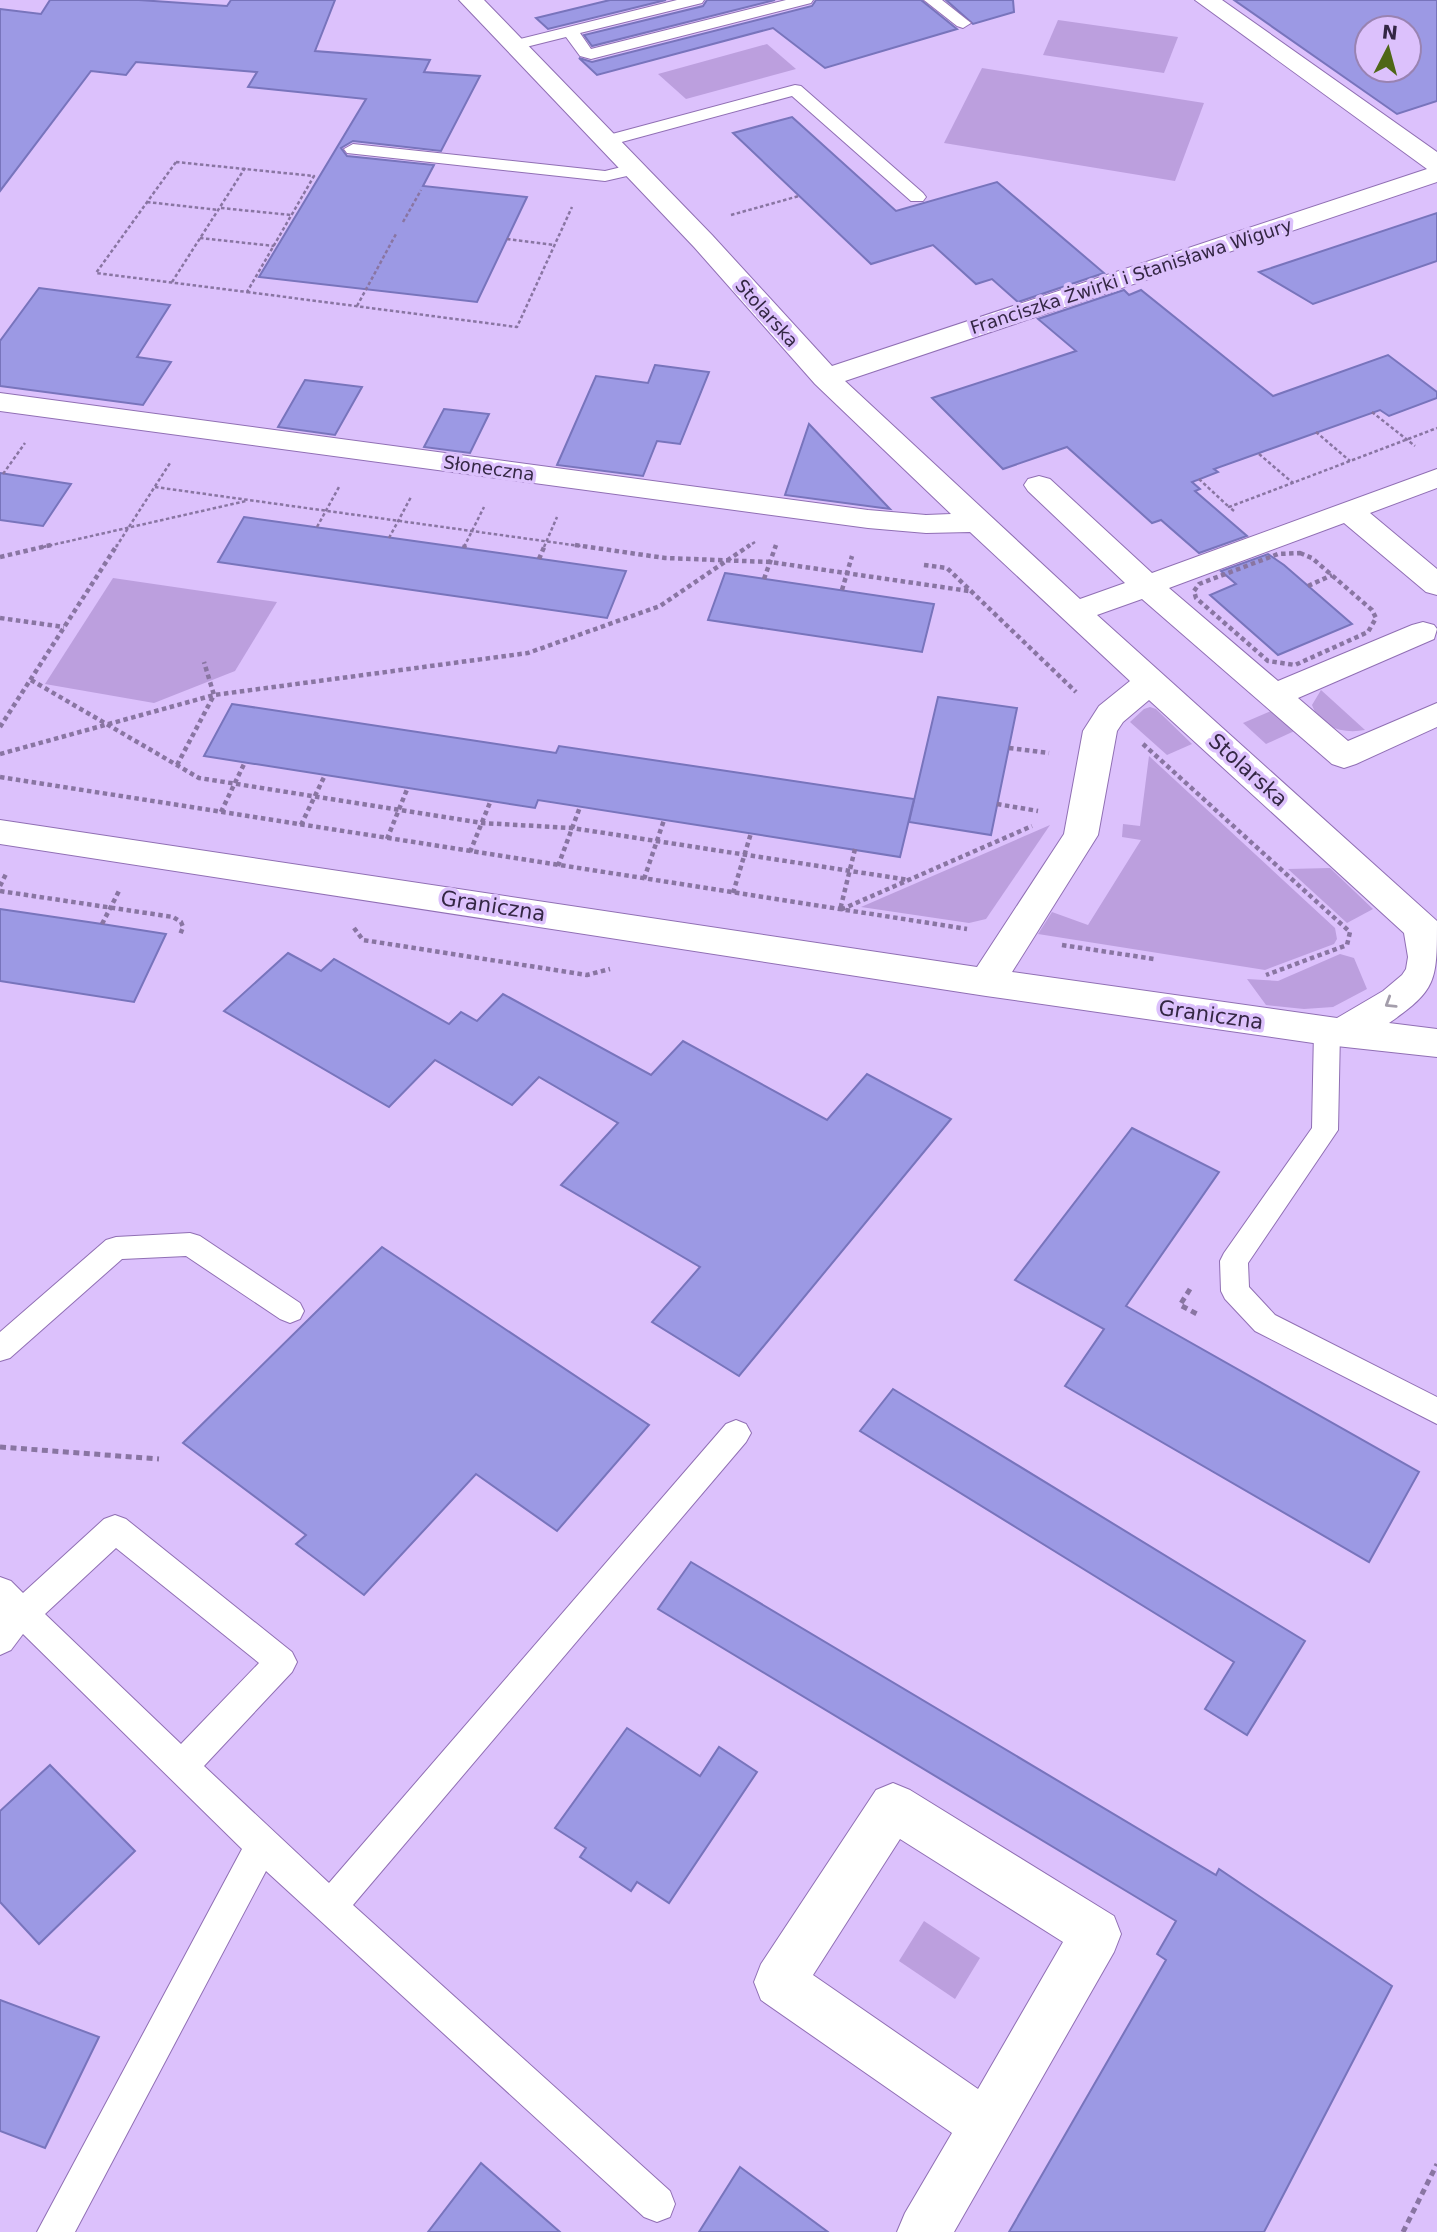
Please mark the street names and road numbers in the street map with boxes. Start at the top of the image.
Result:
street label: Franciszka Żwirki i Stanisława Wigury [968,214,1295,338]
street label: Stolarska [731,275,803,351]
street label: Słoneczna [442,451,536,485]
street label: Stolarska [1204,729,1292,811]
street label: Graniczna [439,886,547,926]
street label: Graniczna [1157,996,1265,1034]

